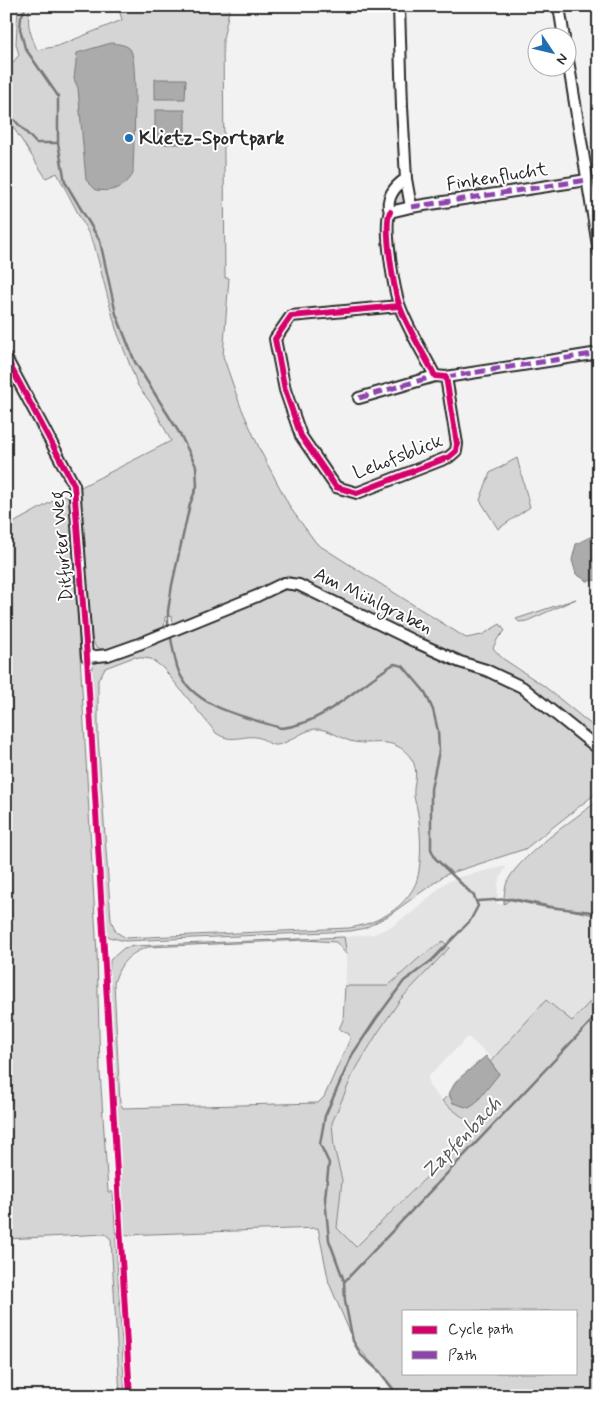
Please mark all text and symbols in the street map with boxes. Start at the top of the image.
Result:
north arrow [528,28,578,78]
text: N [552,50,572,68]
place label: Klietz-Sportpark [139,126,285,151]
marker: Klietz-Sportpark [123,132,135,144]
street label: Finkenflucht [445,157,549,197]
street label: Lehofsblick [350,428,447,486]
street label: Ditfurter Weg [45,489,82,603]
street label: Am Mühlgraben [309,562,436,642]
water label: Zapfenbach [416,1091,508,1185]
legend [402,1310,578,1374]
text: Cycle path [448,1320,513,1340]
text: Path [448,1346,477,1366]

